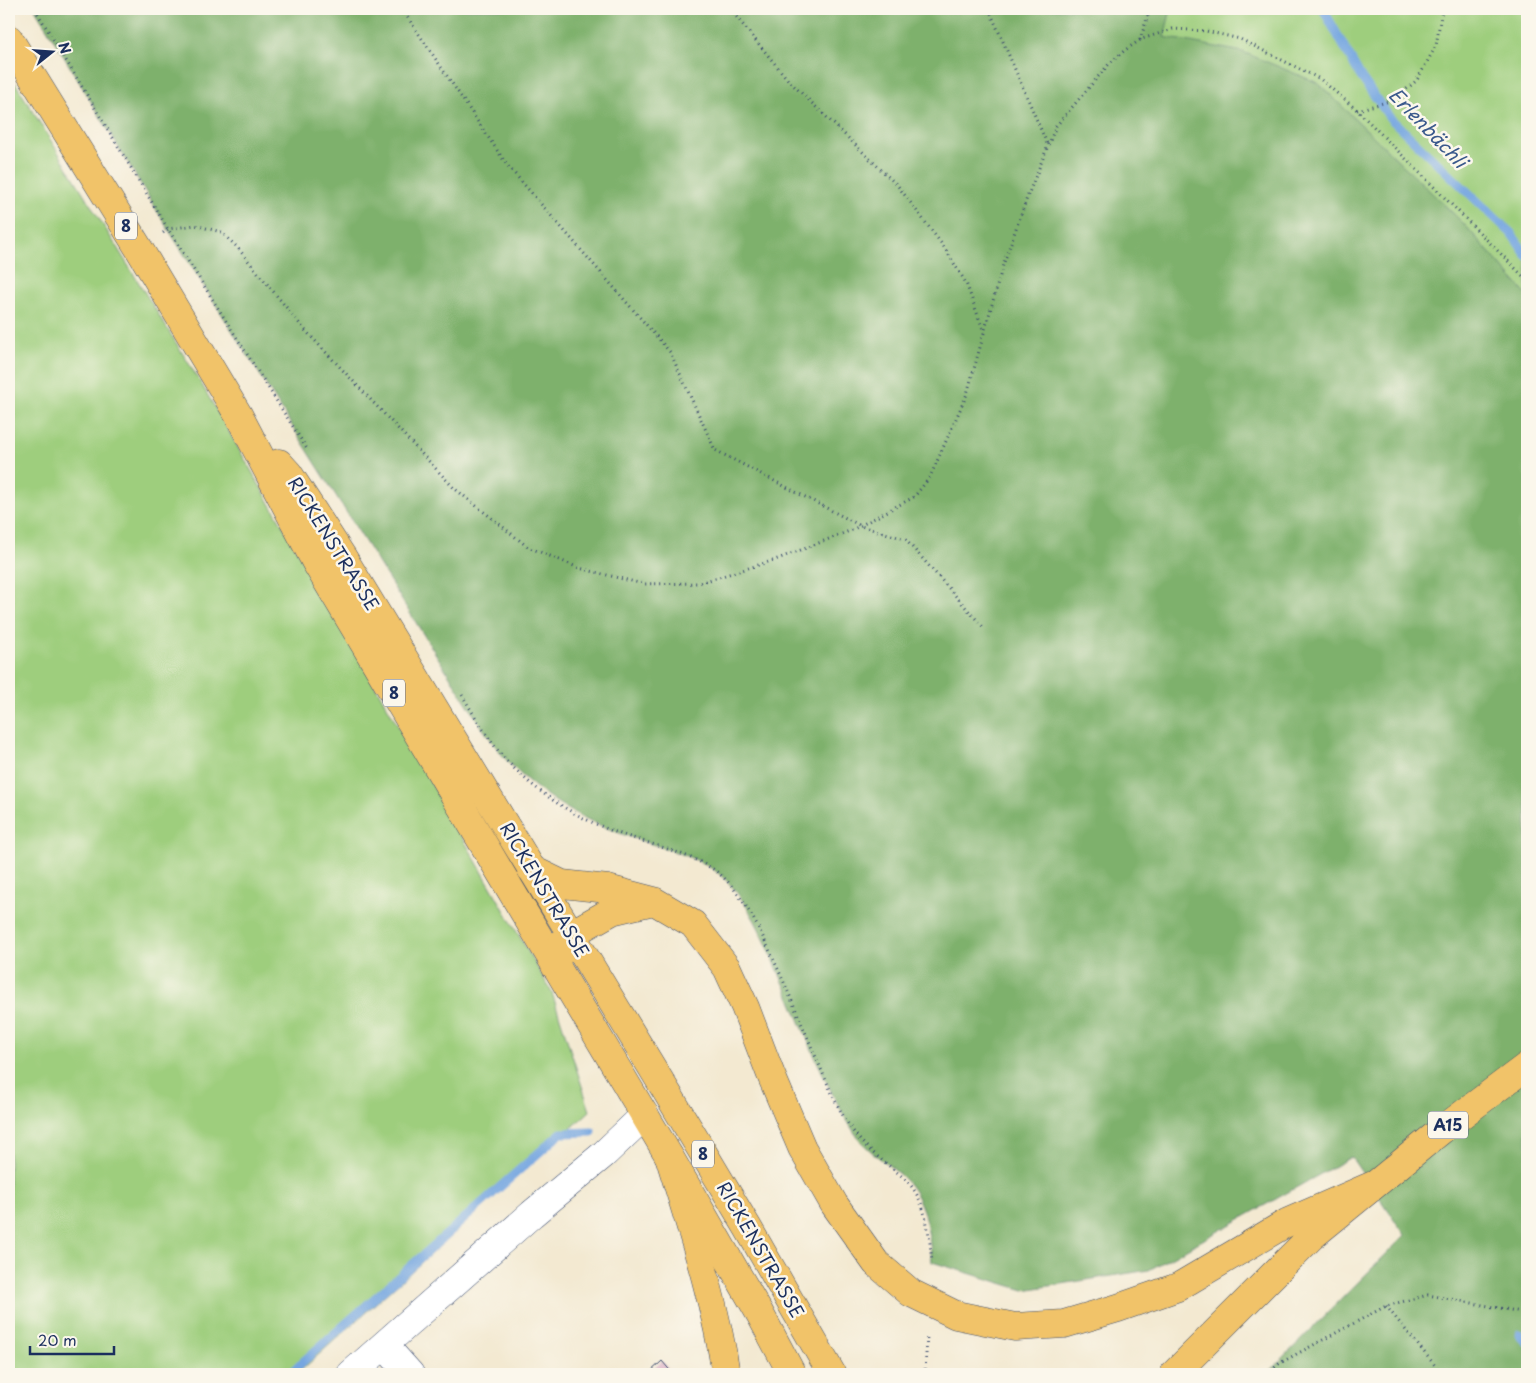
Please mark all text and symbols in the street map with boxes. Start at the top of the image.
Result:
north arrow [28,28,78,78]
text: N [53,40,77,56]
water label: Erlenbächli [1383,81,1476,176]
road number: 8 [115,212,137,240]
street label: RICKENSTRASSE [282,471,386,616]
road number: 8 [383,680,405,706]
street label: RICKENSTRASSE [494,816,596,962]
road number: A15 [1428,1112,1468,1138]
road number: 8 [692,1140,714,1168]
street label: RICKENSTRASSE [711,1176,811,1323]
scale bar [30,1323,114,1355]
text: 20 m [38,1328,77,1351]

